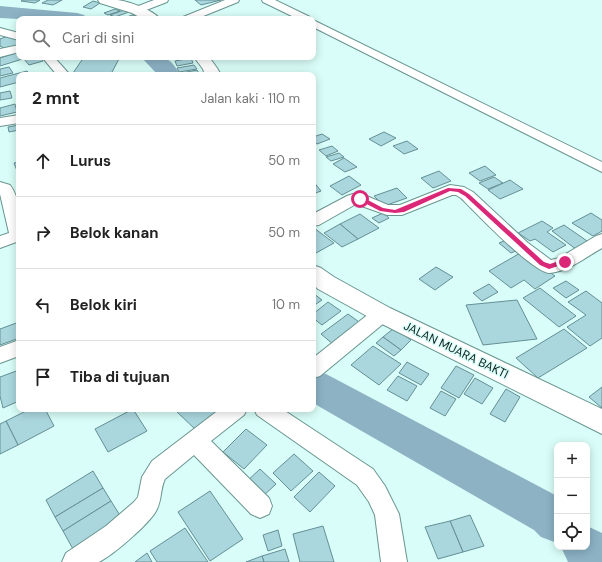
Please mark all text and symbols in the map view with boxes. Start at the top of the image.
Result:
search box [16,16,316,60]
icon: search [30,27,52,49]
text: Cari di sini [62,28,134,48]
text: 2 mnt [32,87,80,109]
text: Jalan kaki · 110 m [201,90,300,107]
icon: ahead [32,150,54,172]
text: Lurus [70,151,111,171]
text: 50 m [268,152,300,169]
route start [351,190,369,208]
icon: right [32,222,54,244]
text: Belok kanan [70,223,158,243]
text: 50 m [268,224,300,241]
route end [556,253,574,271]
icon: left [32,294,54,316]
text: Belok kiri [70,295,137,315]
text: 10 m [272,296,300,313]
street label: JALAN MUARA BAKTI [401,318,511,382]
icon: arrive [32,366,54,388]
text: Tiba di tujuan [70,367,170,387]
map controls [554,442,590,550]
button: + [554,442,590,478]
button: − [554,478,590,514]
button: locate [554,514,590,550]

